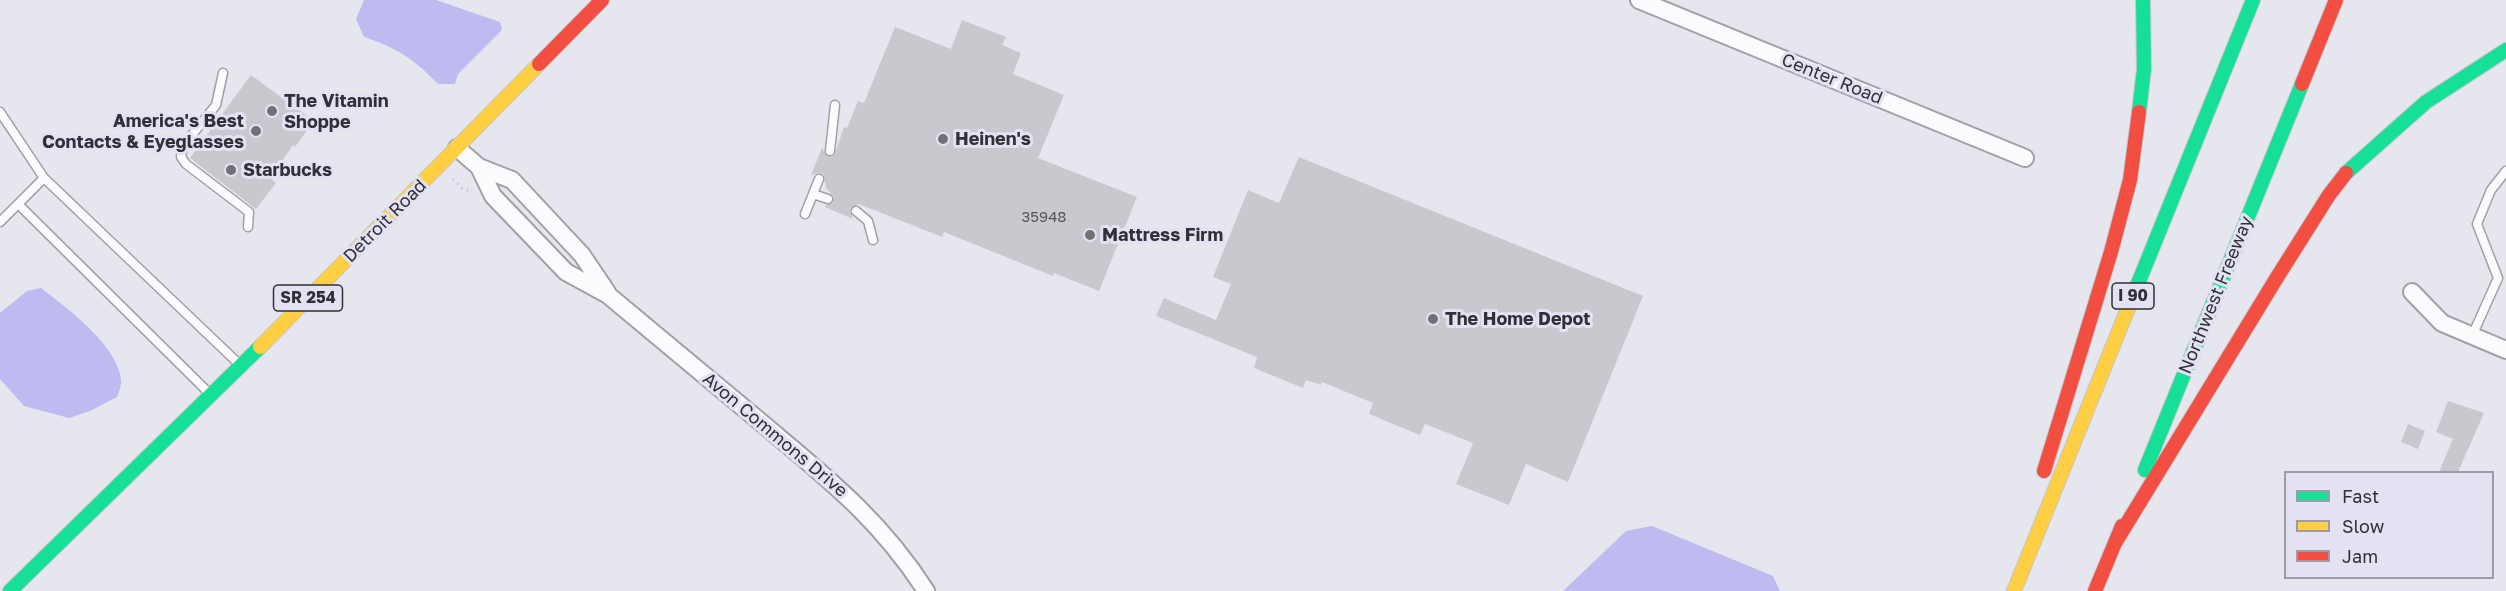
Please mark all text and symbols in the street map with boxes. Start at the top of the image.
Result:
street label: Center Road [1778,49,1886,109]
place label: The Vitamin Shoppe [284,90,389,132]
marker: The Vitamin Shoppe [265,104,279,118]
place label: America's Best Contacts & Eyeglasses [42,110,244,152]
marker: America's Best Contacts & Eyeglasses [249,124,263,138]
place label: Heinen's [955,128,1031,150]
marker: Heinen's [936,132,950,146]
place label: Starbucks [243,159,332,181]
marker: Starbucks [224,163,238,177]
street label: Detroit Road [339,175,431,267]
house number: 35948 [1022,208,1066,226]
street label: Northwest Freeway [2174,213,2258,377]
place label: Mattress Firm [1102,224,1223,246]
marker: Mattress Firm [1083,228,1097,242]
road number: I 90 [2112,283,2154,309]
road number: SR 254 [274,285,342,311]
place label: The Home Depot [1445,308,1591,330]
marker: The Home Depot [1426,312,1440,326]
street label: Avon Commons Drive [698,368,852,502]
legend [2284,471,2494,579]
text: Fast [2342,485,2379,507]
text: Slow [2342,515,2384,537]
text: Jam [2342,545,2378,567]

